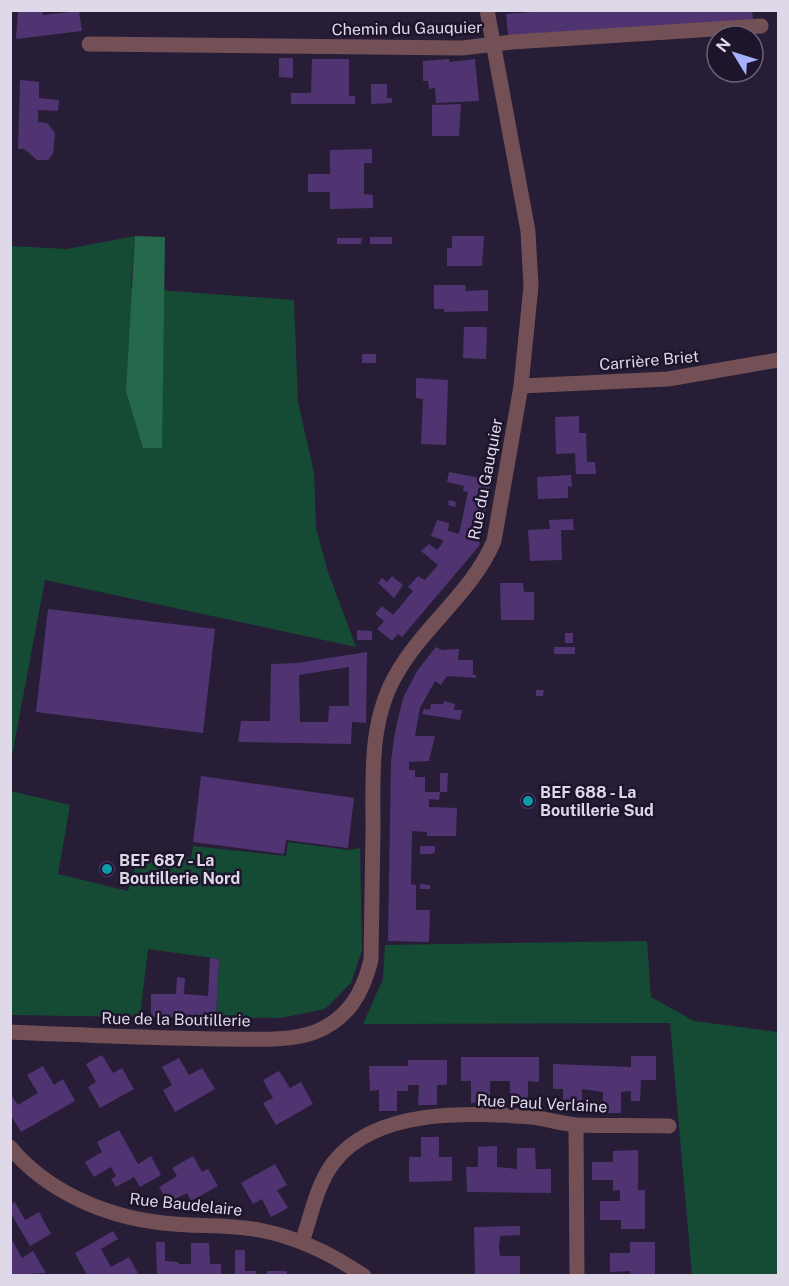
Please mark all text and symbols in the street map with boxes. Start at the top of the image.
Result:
street label: Chemin du Gauquier [331,18,483,39]
north arrow [705,24,765,84]
text: N [712,34,735,56]
street label: Carrière Briet [598,347,700,374]
street label: Rue du Gauquier [464,417,507,541]
place label: BEF 688 - La Boutillerie Sud [540,783,654,820]
marker: BEF 688 - La Boutillerie Sud [521,794,535,808]
place label: BEF 687 - La Boutillerie Nord [119,851,240,888]
marker: BEF 687 - La Boutillerie Nord [100,862,114,876]
street label: Rue de la Boutillerie [101,1009,251,1030]
street label: Rue Paul Verlaine [476,1091,608,1116]
street label: Rue Baudelaire [129,1189,243,1220]

